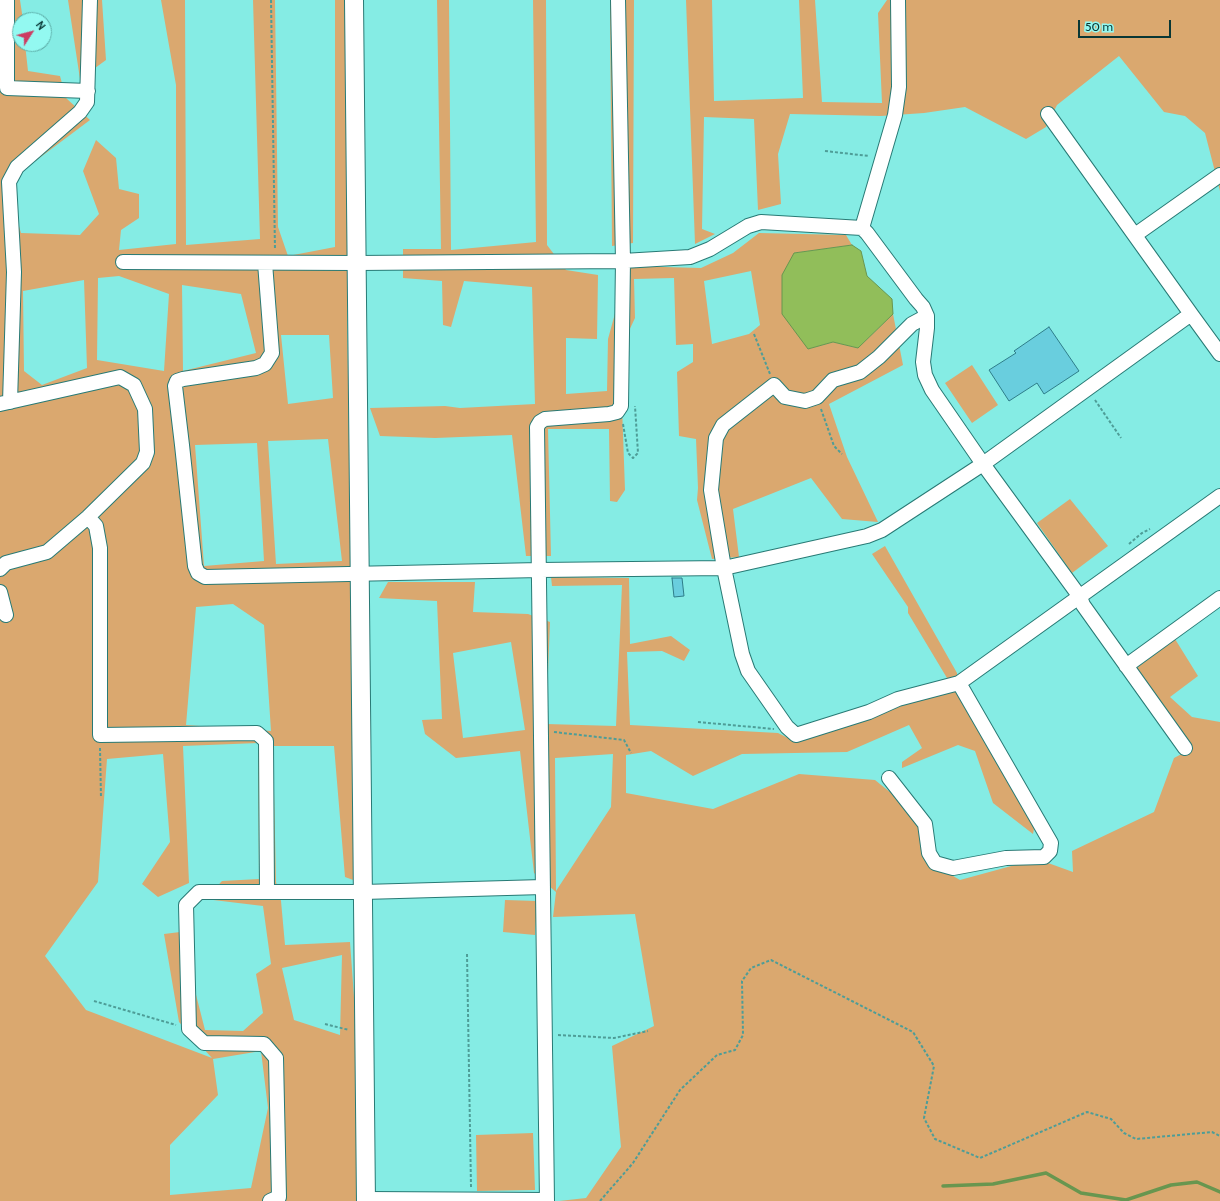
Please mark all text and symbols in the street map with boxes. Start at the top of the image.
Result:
north arrow [12,12,52,52]
scale bar [1080,12,1173,38]
text: N [33,18,49,33]
text: 50 m [1085,19,1113,34]

